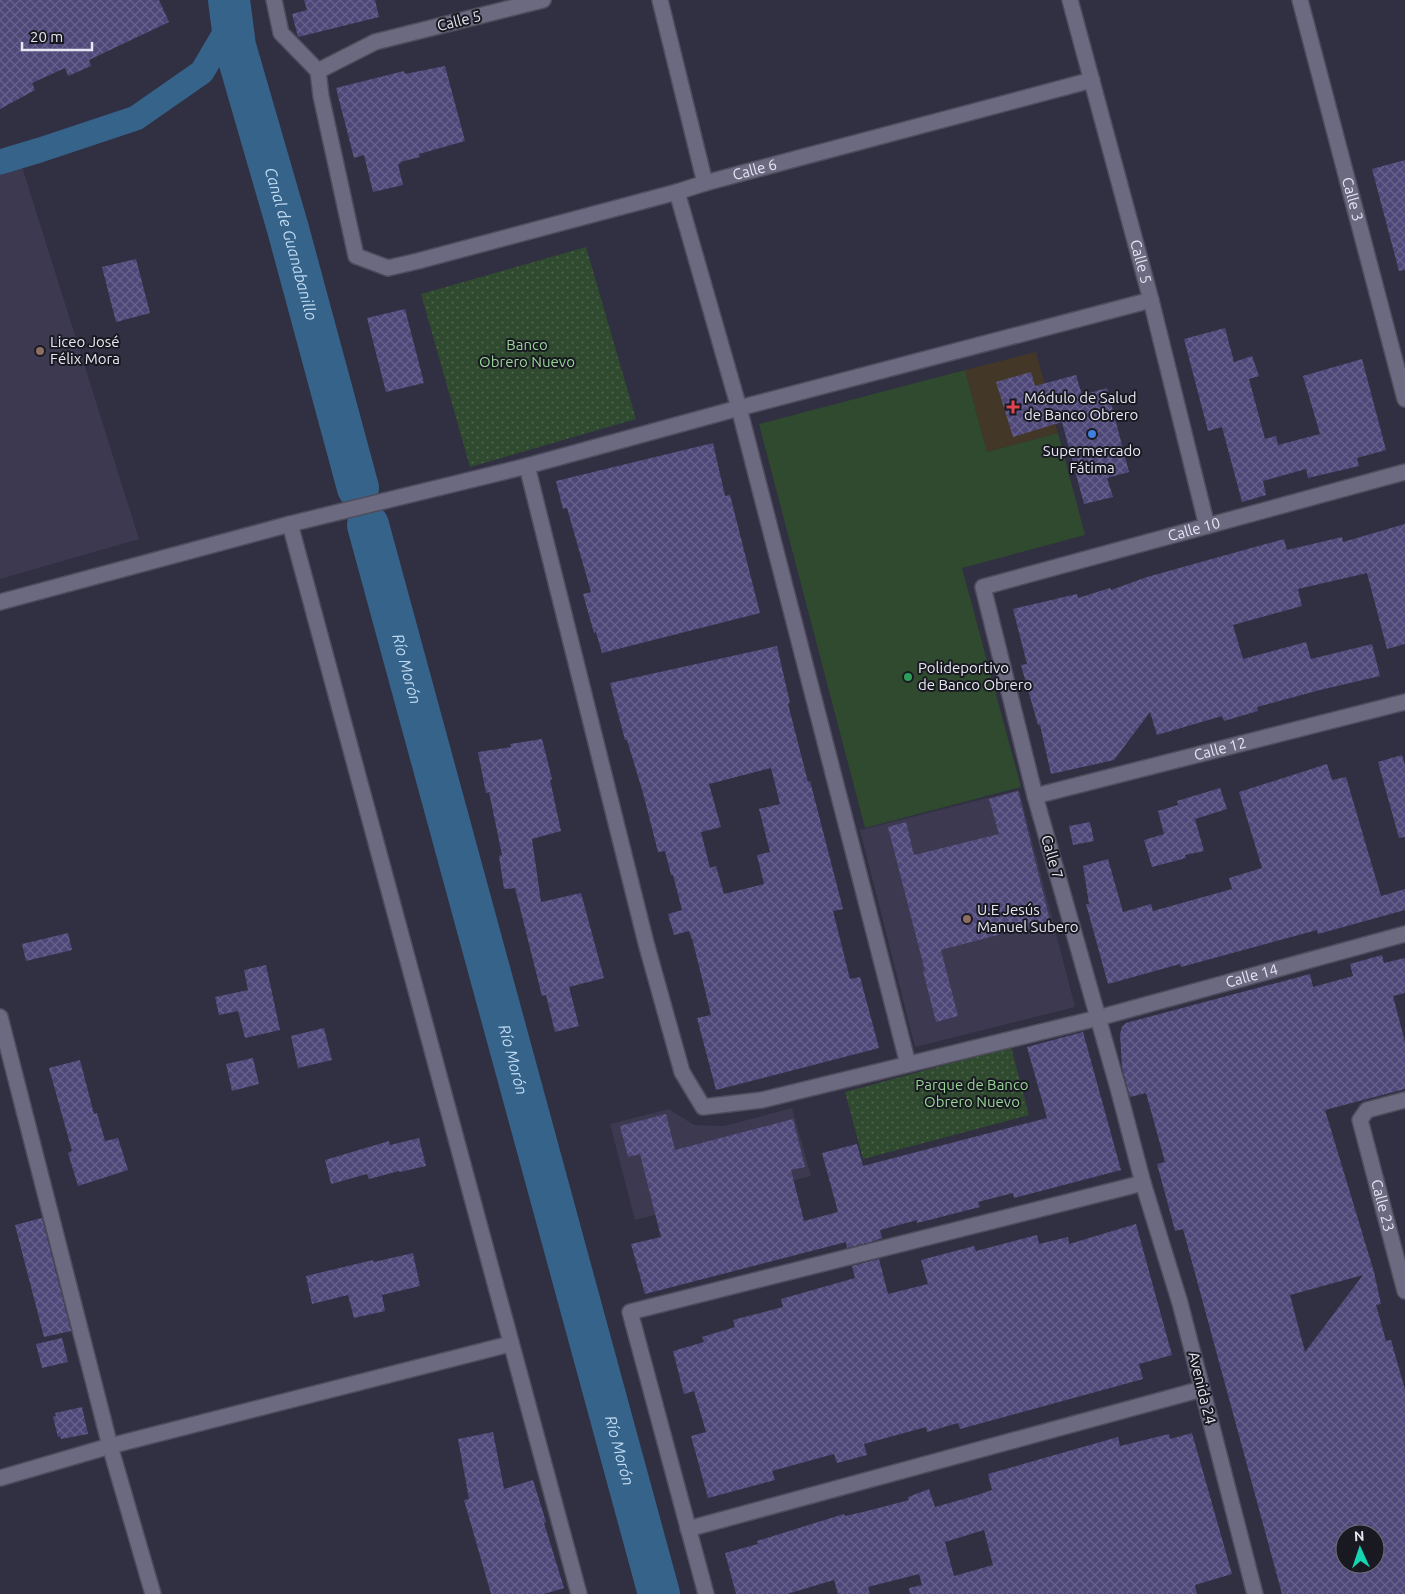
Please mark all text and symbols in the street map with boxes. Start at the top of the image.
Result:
street label: Calle 5 [435,7,483,34]
scale bar [22,20,92,52]
text: 20 m [30,28,63,45]
street label: Calle 6 [731,155,779,183]
water label: Canal de Guanabanillo [262,165,321,322]
street label: Calle 3 [1339,175,1367,223]
street label: Calle 5 [1127,238,1155,285]
place label: Liceo José Félix Mora [50,333,120,367]
park label: Banco Obrero Nuevo [479,336,575,370]
marker: Liceo José Félix Mora [34,345,46,357]
place label: Módulo de Salud de Banco Obrero [1024,389,1138,423]
marker: Módulo de Salud de Banco Obrero [1006,400,1020,414]
marker: Supermercado Fátima [1086,428,1098,440]
place label: Supermercado Fátima [1043,442,1141,476]
street label: Calle 10 [1166,514,1222,544]
water label: Río Morón [389,632,425,706]
place label: Polideportivo de Banco Obrero [918,659,1032,693]
marker: Polideportivo de Banco Obrero [902,671,914,683]
street label: Calle 12 [1192,734,1248,763]
street label: Calle 7 [1038,833,1067,881]
place label: U.E Jesús Manuel Subero [977,901,1078,935]
marker: U.E Jesús Manuel Subero [961,913,973,925]
street label: Calle 14 [1224,960,1280,991]
water label: Río Morón [495,1022,532,1097]
park label: Parque de Banco Obrero Nuevo [915,1076,1029,1110]
street label: Calle 23 [1368,1177,1398,1233]
street label: Avenida 24 [1185,1350,1220,1426]
water label: Río Morón [602,1413,638,1487]
north arrow [1335,1524,1385,1574]
text: N [1354,1528,1365,1544]

